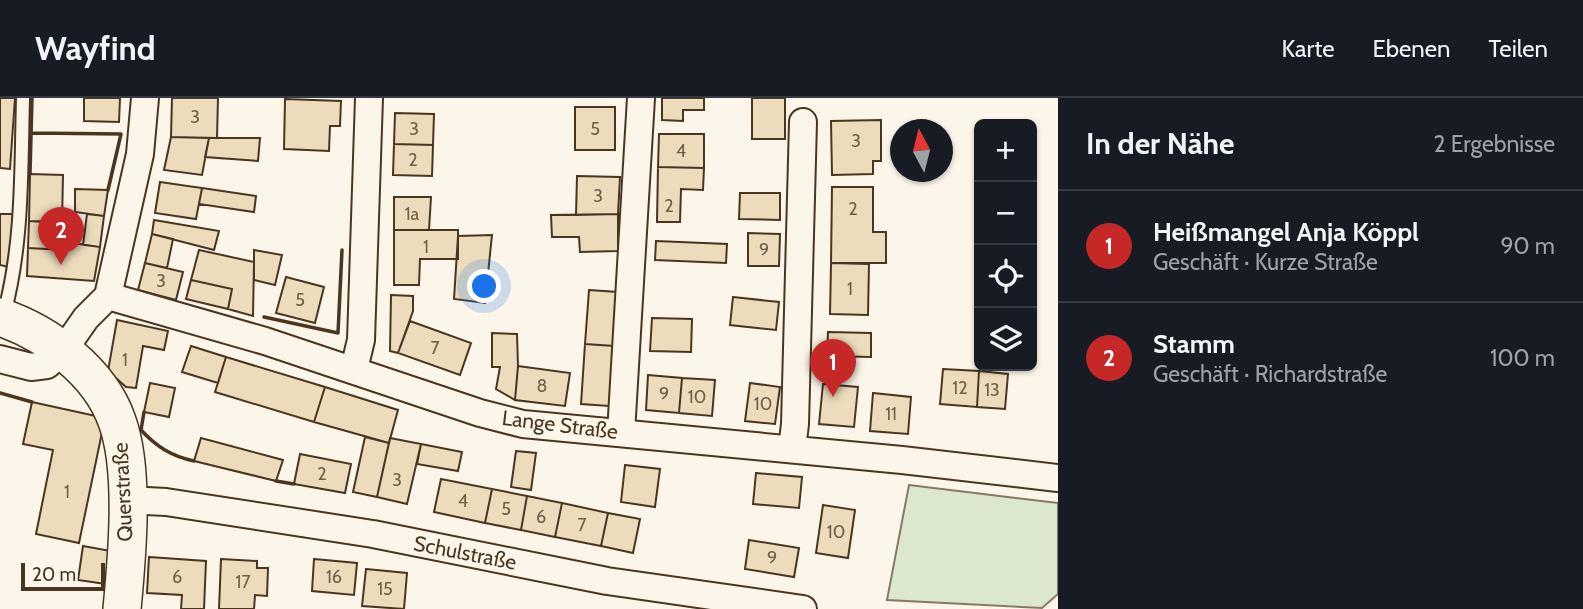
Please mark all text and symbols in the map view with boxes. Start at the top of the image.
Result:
text: Wayfind [35,28,156,68]
text: Karte [1281,34,1334,63]
text: Ebenen [1372,34,1450,63]
text: Teilen [1488,34,1548,63]
house number: 3 [190,106,200,128]
house number: 3 [409,118,419,140]
house number: 5 [590,118,600,140]
north arrow [890,119,953,182]
map controls [974,119,1037,371]
button: + [974,119,1037,182]
text: In der Nähe [1086,125,1235,162]
house number: 3 [851,130,861,152]
text: 2 Ergebnisse [1434,130,1555,158]
house number: 4 [676,140,686,162]
house number: 2 [408,149,418,171]
button: − [974,182,1037,245]
house number: 3 [593,185,603,207]
house number: 2 [664,195,674,217]
house number: 2 [848,198,858,220]
house number: 1a [405,203,420,225]
pin: 2 [38,207,84,265]
text: Heißmangel Anja Köppl [1153,216,1419,248]
text: 1 [1105,232,1113,260]
text: 90 m [1501,232,1555,260]
house number: 1 [423,236,429,258]
house number: 9 [759,239,769,261]
button: locate [974,245,1037,308]
text: Geschäft · Kurze Straße [1153,248,1378,276]
your location [467,269,501,303]
house number: 3 [156,270,166,292]
house number: 1 [847,278,853,300]
house number: 5 [295,289,305,311]
button: layers [974,308,1037,371]
text: Stamm [1153,328,1235,360]
house number: 7 [430,337,440,359]
pin: 1 [810,339,856,397]
text: 2 [1103,344,1115,372]
text: 100 m [1490,344,1555,372]
house number: 1 [122,349,128,371]
text: Geschäft · Richardstraße [1153,360,1387,388]
house number: 8 [537,375,547,397]
house number: 12 [952,377,968,399]
house number: 13 [984,379,1000,401]
house number: 9 [659,383,669,405]
house number: 10 [688,386,706,408]
house number: 10 [754,393,772,415]
house number: 11 [885,403,897,425]
street label: Lange Straße [501,405,620,444]
street label: Querstraße [107,441,138,542]
house number: 2 [317,463,327,485]
house number: 3 [392,469,402,491]
house number: 1 [64,481,70,503]
house number: 4 [458,490,468,512]
house number: 5 [501,498,511,520]
house number: 6 [536,506,546,528]
house number: 7 [577,514,587,536]
house number: 10 [827,521,845,543]
street label: Schulstraße [412,530,519,575]
house number: 9 [767,547,777,569]
scale bar [21,560,105,592]
text: 20 m [32,563,76,586]
house number: 6 [172,566,182,588]
house number: 16 [326,566,342,588]
house number: 17 [236,571,250,593]
house number: 15 [377,578,393,600]

